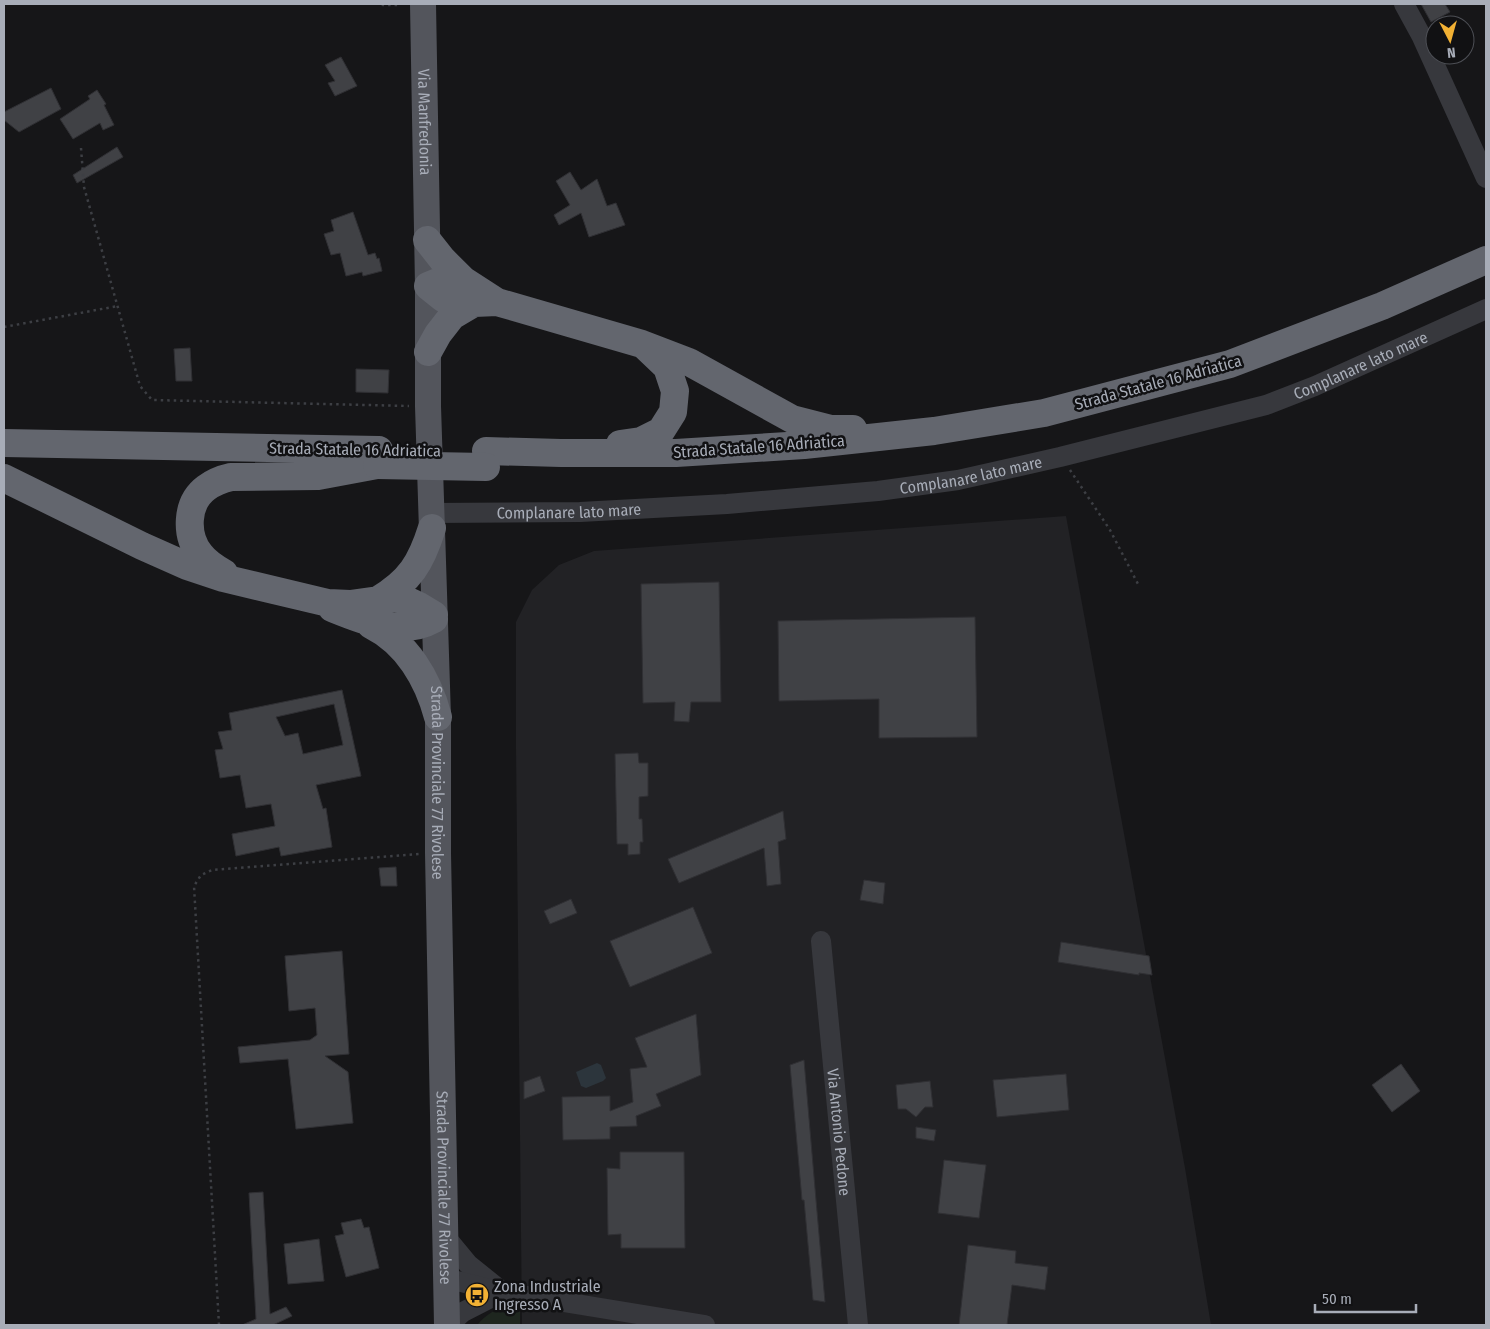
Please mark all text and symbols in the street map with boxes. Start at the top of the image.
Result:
north arrow [1425,15,1475,65]
text: N [1446,44,1456,61]
street label: Via Manfredonia [414,68,435,176]
street label: Complanare lato mare [1291,328,1431,403]
street label: Strada Statale 16 Adriatica [1073,351,1244,414]
street label: Strada Statale 16 Adriatica [673,431,846,462]
street label: Strada Statale 16 Adriatica [269,439,441,461]
street label: Complanare lato mare [899,452,1044,498]
street label: Complanare lato mare [497,500,642,523]
street label: Strada Provinciale 77 Rivolese [427,686,448,880]
street label: Via Antonio Pedone [823,1068,855,1197]
street label: Strada Provinciale 77 Rivolese [433,1091,455,1285]
place label: Zona Industriale Ingresso A [494,1277,601,1314]
bus stop icon: Zona Industriale Ingresso A [464,1282,490,1308]
scale bar [1315,1282,1416,1314]
text: 50 m [1322,1290,1352,1308]

